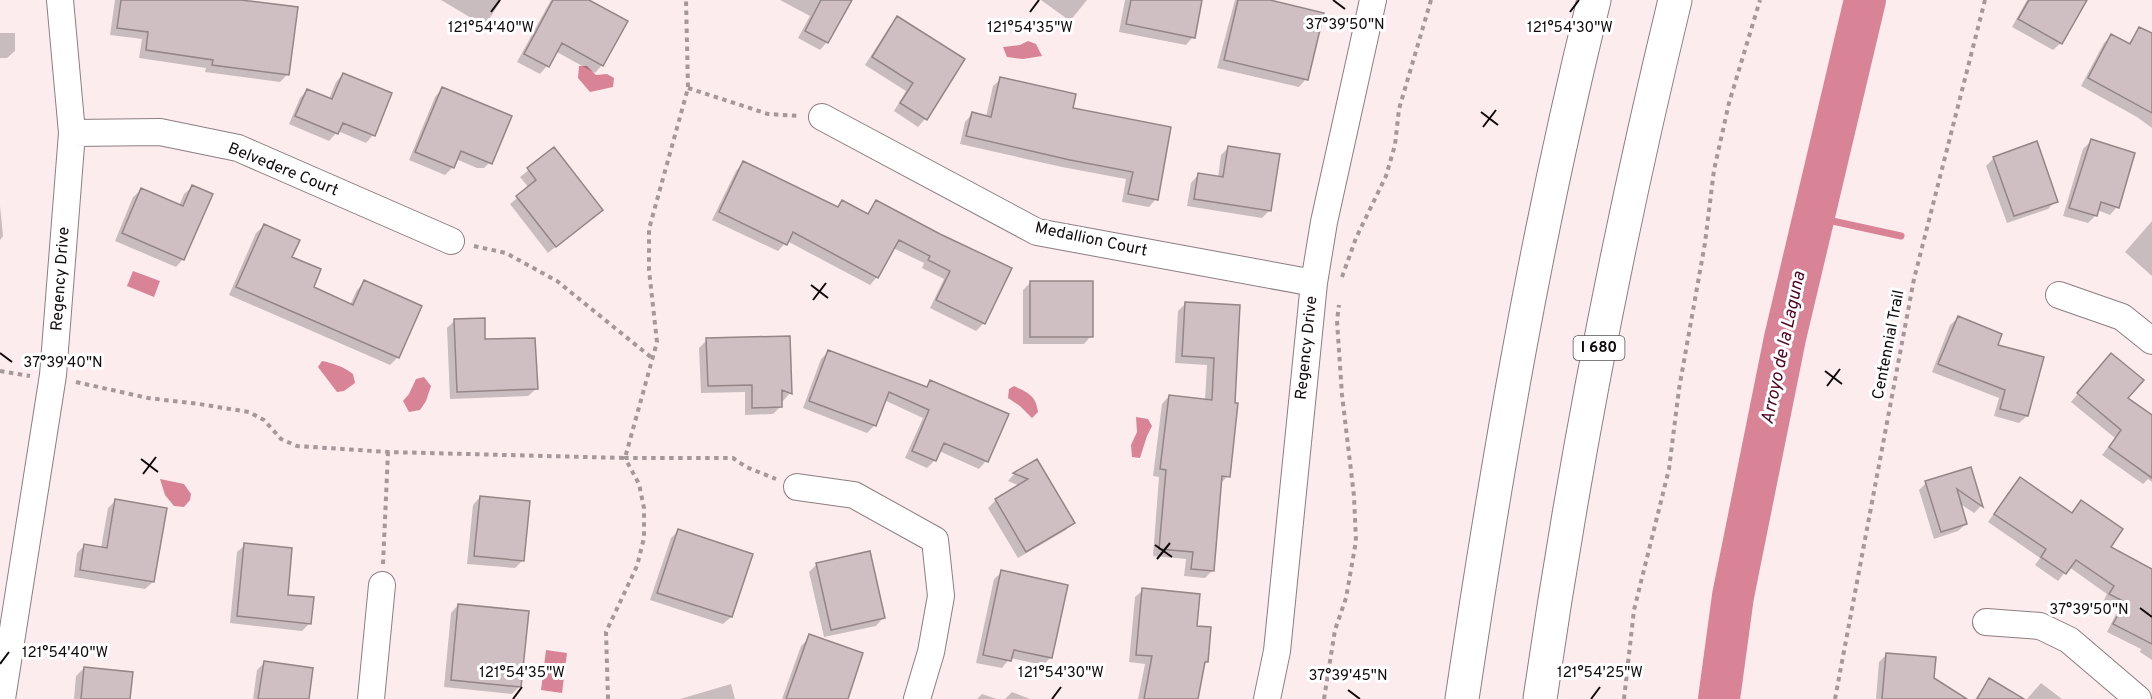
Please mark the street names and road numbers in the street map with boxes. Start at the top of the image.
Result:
street label: Belvedere Court [225,139,341,201]
street label: Medallion Court [1033,218,1149,262]
street label: Regency Drive [47,226,75,332]
street label: Centennial Trail [1869,289,1909,401]
street label: Regency Drive [1292,295,1322,401]
road number: I 680 [1574,336,1624,360]

